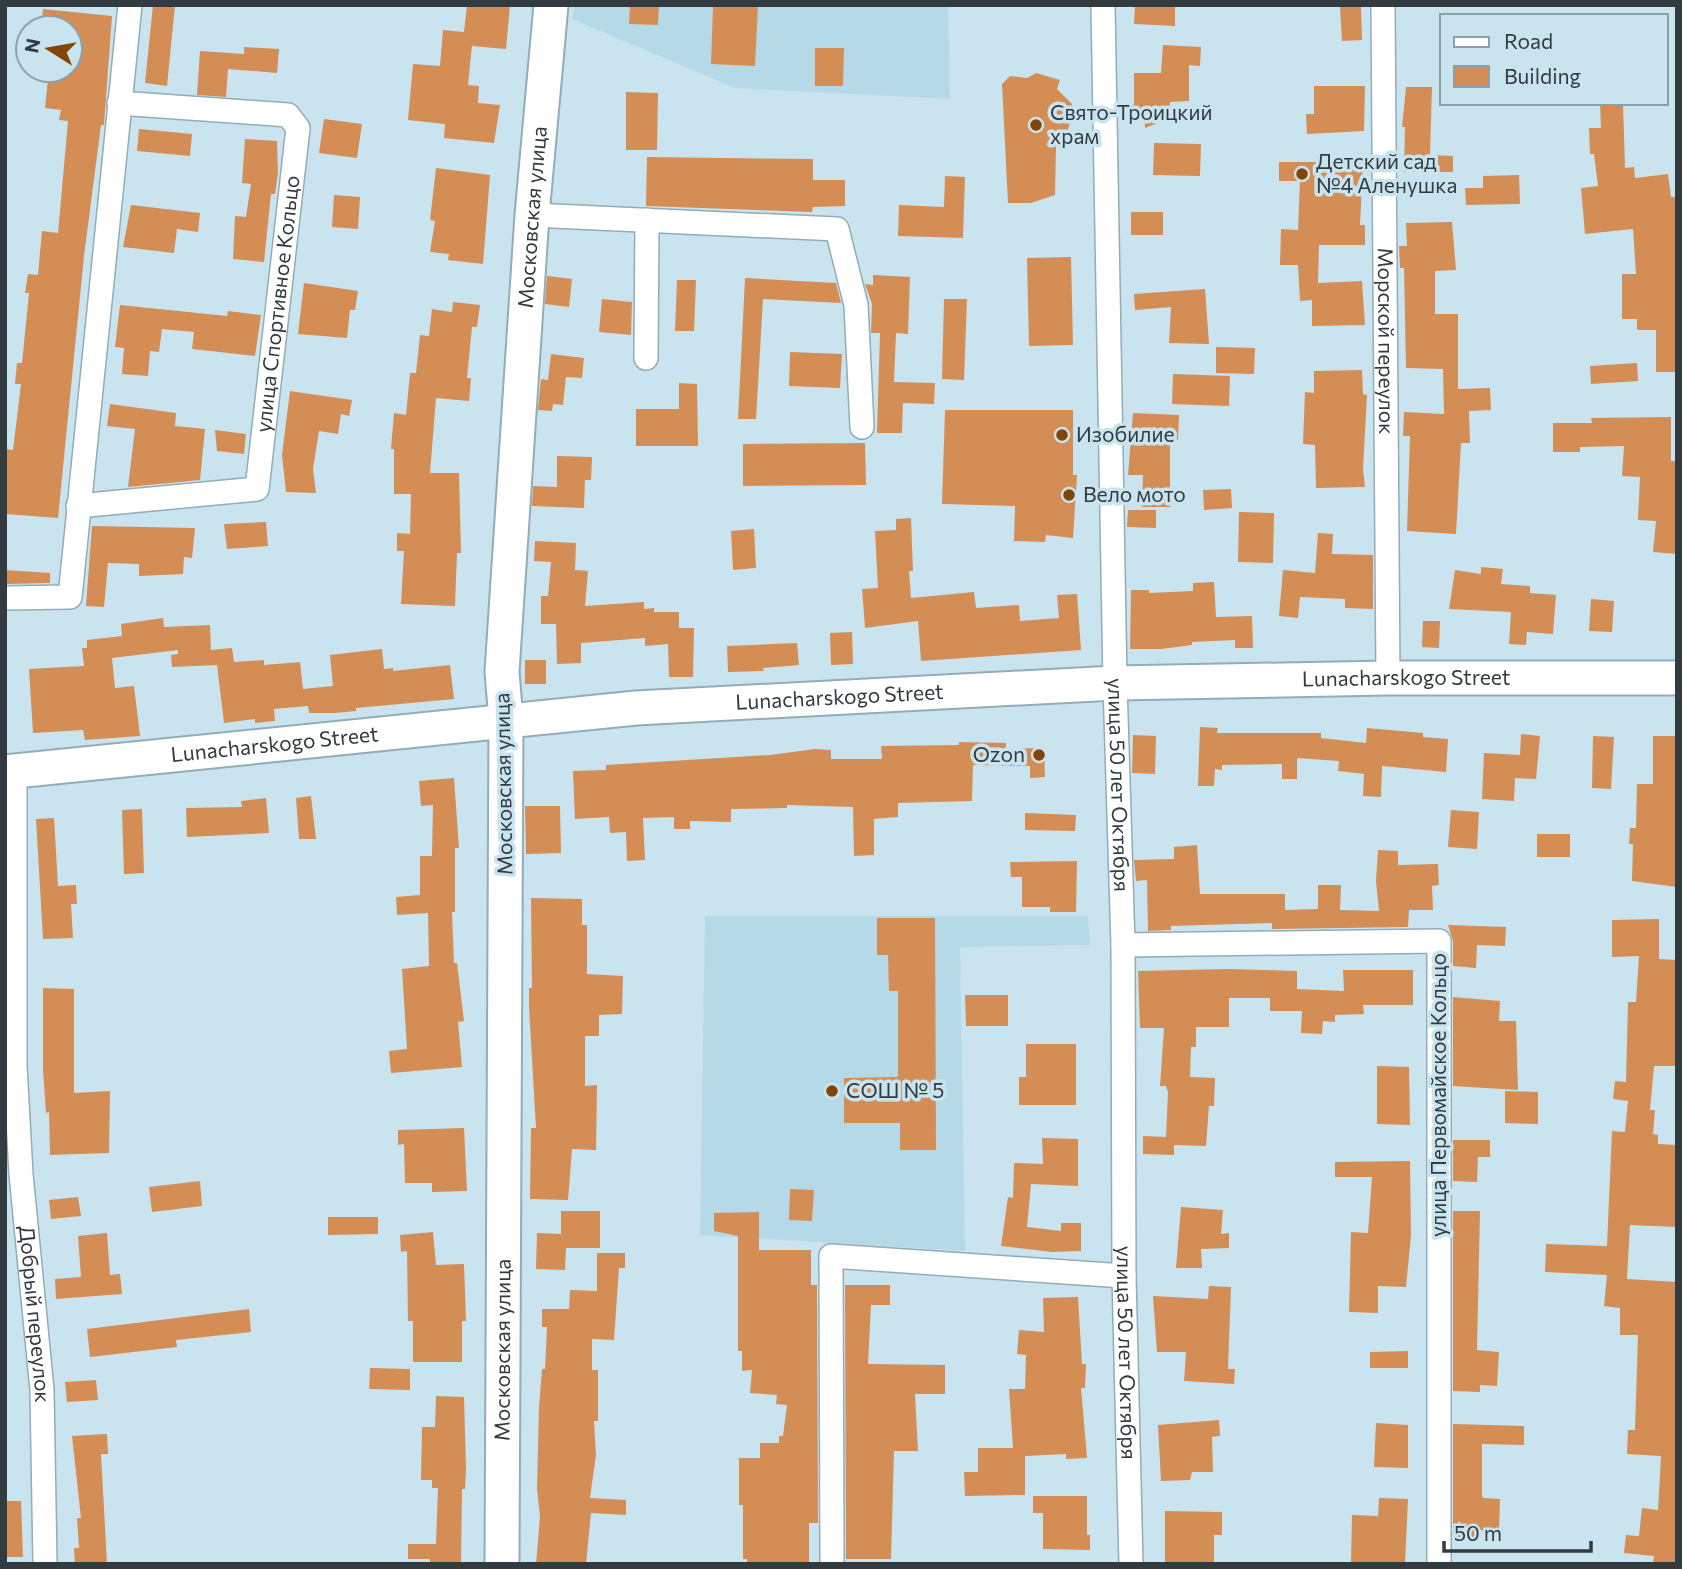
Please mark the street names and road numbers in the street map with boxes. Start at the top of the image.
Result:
street label: Московская улица [512,125,551,309]
street label: улица Спортивное Кольцо [250,174,304,434]
street label: Морской переулок [1374,247,1400,435]
street label: Lunacharskogo Street [1302,664,1510,691]
street label: Lunacharskogo Street [735,678,944,714]
street label: улица 50 лет Октября [1104,678,1135,892]
street label: Московская улица [488,693,517,875]
street label: Lunacharskogo Street [170,720,379,766]
street label: улица Первомайское Кольцо [1425,953,1450,1237]
street label: Добрый переулок [15,1224,56,1403]
street label: улица 50 лет Октября [1113,1246,1142,1460]
street label: Московская улица [489,1259,514,1441]

